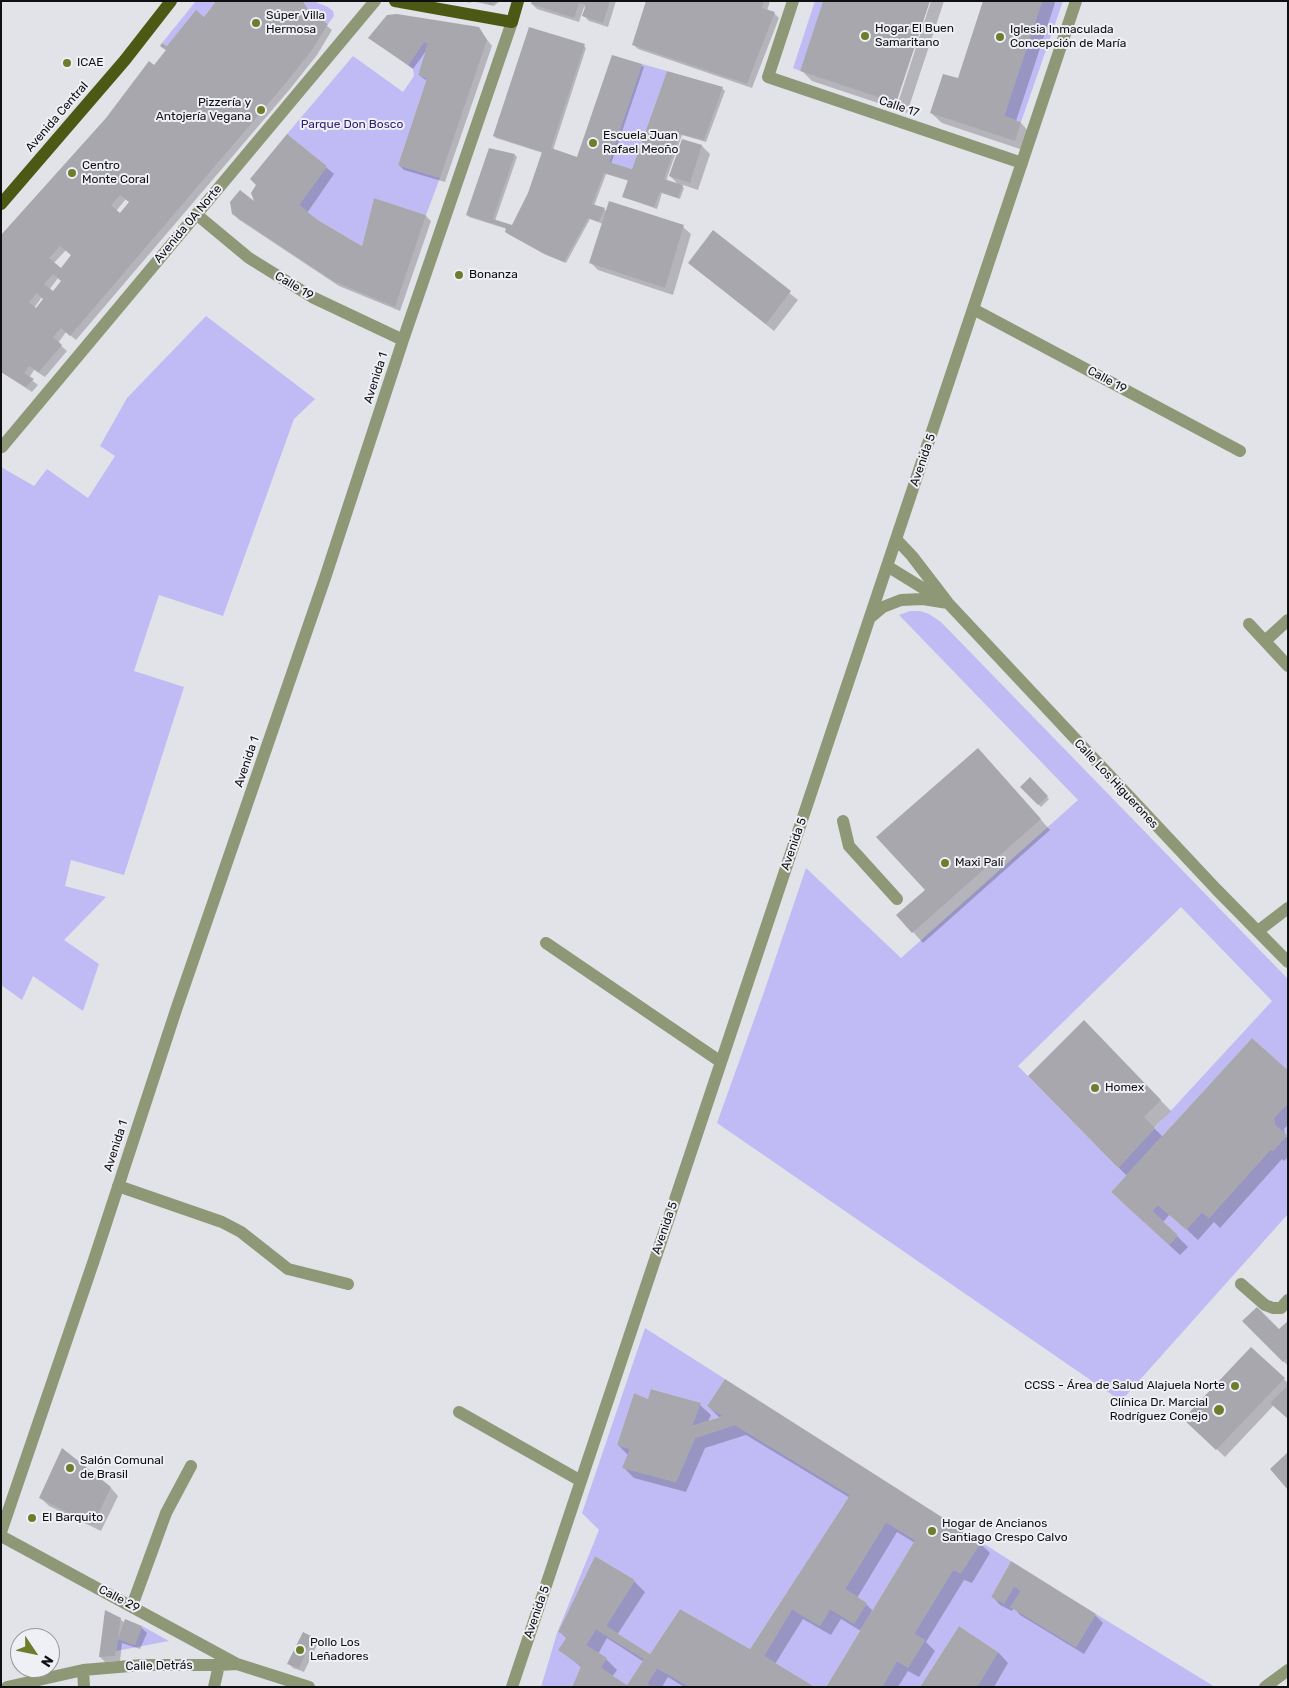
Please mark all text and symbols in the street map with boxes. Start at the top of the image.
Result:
place label: Súper Villa Hermosa [266,9,325,37]
marker: Súper Villa Hermosa [250,17,262,29]
place label: Hogar El Buen Samaritano [875,22,954,50]
place label: Iglesia Inmaculada Concepción de María [1010,23,1126,51]
marker: Hogar El Buen Samaritano [859,30,871,42]
marker: Iglesia Inmaculada Concepción de María [994,31,1006,43]
place label: ICAE [77,56,103,70]
marker: ICAE [61,57,73,69]
street label: Avenida Central [23,79,91,155]
street label: Calle 17 [877,93,921,121]
place label: Pizzería y Antojería Vegana [156,96,251,124]
marker: Pizzería y Antojería Vegana [255,104,267,116]
park label: Parque Don Bosco [301,118,403,132]
place label: Escuela Juan Rafael Meoño [603,129,678,157]
marker: Escuela Juan Rafael Meoño [587,137,599,149]
place label: Centro Monte Coral [82,159,149,187]
marker: Centro Monte Coral [66,167,78,179]
street label: Avenida 0A Norte [151,182,225,266]
place label: Bonanza [469,268,518,282]
street label: Calle 19 [272,269,316,303]
marker: Bonanza [453,269,465,281]
street label: Avenida 1 [361,351,391,405]
street label: Calle 19 [1085,364,1129,396]
street label: Avenida 5 [907,432,939,488]
street label: Avenida 1 [232,735,262,789]
street label: Calle Los Higuerones [1071,736,1161,832]
street label: Avenida 5 [778,816,810,872]
place label: Maxi Palí [955,856,1003,870]
marker: Maxi Palí [939,857,951,869]
place label: Homex [1105,1081,1144,1095]
marker: Homex [1089,1082,1101,1094]
street label: Avenida 1 [101,1119,131,1173]
street label: Avenida 5 [649,1200,681,1256]
place label: CCSS - Área de Salud Alajuela Norte [1024,1379,1225,1393]
marker: CCSS - Área de Salud Alajuela Norte [1229,1380,1241,1392]
place label: Clínica Dr. Marcial Rodríguez Conejo [1110,1396,1208,1424]
marker: Clínica Dr. Marcial Rodríguez Conejo [1212,1403,1226,1417]
place label: Salón Comunal de Brasil [80,1454,164,1482]
marker: Salón Comunal de Brasil [64,1462,76,1474]
place label: El Barquito [42,1511,103,1525]
marker: El Barquito [26,1512,38,1524]
place label: Hogar de Ancianos Santiago Crespo Calvo [942,1517,1068,1545]
marker: Hogar de Ancianos Santiago Crespo Calvo [926,1525,938,1537]
street label: Calle 29 [96,1582,142,1616]
street label: Avenida 5 [521,1584,553,1640]
north arrow [10,1628,60,1678]
place label: Pollo Los Leñadores [310,1636,369,1664]
marker: Pollo Los Leñadores [294,1644,306,1656]
text: N [37,1652,57,1670]
street label: Calle Detrás [125,1658,193,1674]

